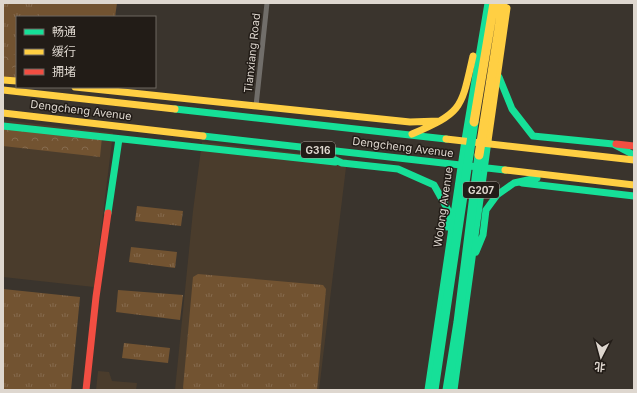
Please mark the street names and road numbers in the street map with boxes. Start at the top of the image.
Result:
street label: Tianxiang Road [241,12,263,94]
street label: Dengcheng Avenue [30,97,132,123]
street label: Dengcheng Avenue [352,134,454,160]
road number: G316 [301,142,335,158]
street label: Wolong Avenue [430,166,456,248]
road number: G207 [463,182,499,198]

